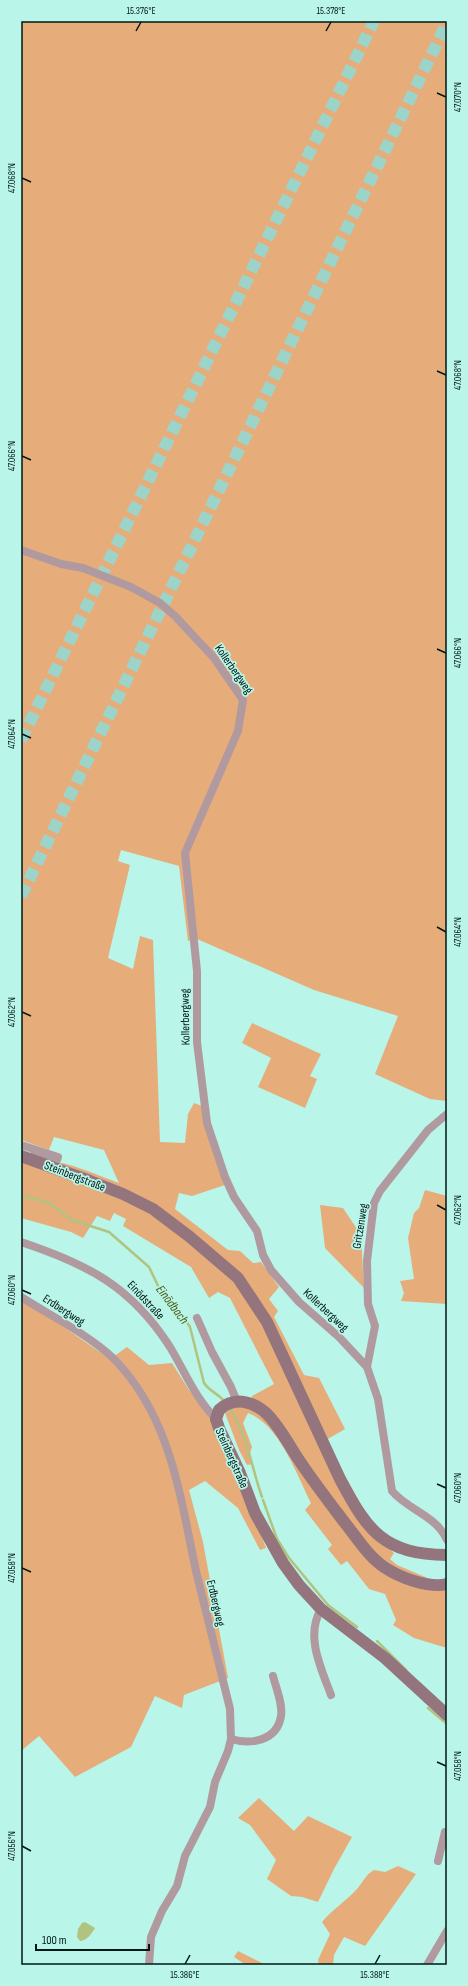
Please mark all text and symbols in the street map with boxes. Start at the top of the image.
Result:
text: 15.376°E [126,5,156,17]
text: 15.378°E [317,5,345,17]
text: 47.070°N [452,82,464,112]
text: 47.068°N [6,163,18,193]
text: 47.068°N [452,360,464,390]
text: 47.066°N [6,441,18,471]
text: 47.066°N [452,638,464,668]
street label: Kollerbergweg [211,642,256,697]
text: 47.064°N [6,719,18,749]
text: 47.064°N [452,917,464,947]
street label: Kollerbergweg [178,988,193,1046]
text: 47.062°N [6,997,18,1027]
street label: Steinbergstraße [42,1158,108,1195]
text: 47.062°N [452,1195,464,1225]
street label: Gritzenweg [350,1202,372,1250]
text: 47.060°N [6,1275,18,1305]
street label: Einödstraße [124,1278,168,1323]
water label: Einödbach [152,1282,192,1328]
street label: Kollerbergweg [300,1285,352,1335]
street label: Erdbergweg [40,1291,88,1330]
street label: Steinbergstraße [212,1426,252,1491]
text: 47.060°N [452,1473,464,1503]
text: 47.058°N [6,1553,18,1583]
street label: Erdbergweg [203,1578,228,1628]
text: 47.058°N [452,1751,464,1781]
text: 47.056°N [6,1831,18,1861]
scale bar [36,1926,149,1952]
text: 100 m [42,1933,67,1948]
text: 15.386°E [170,1969,200,1981]
text: 15.388°E [360,1969,390,1981]

